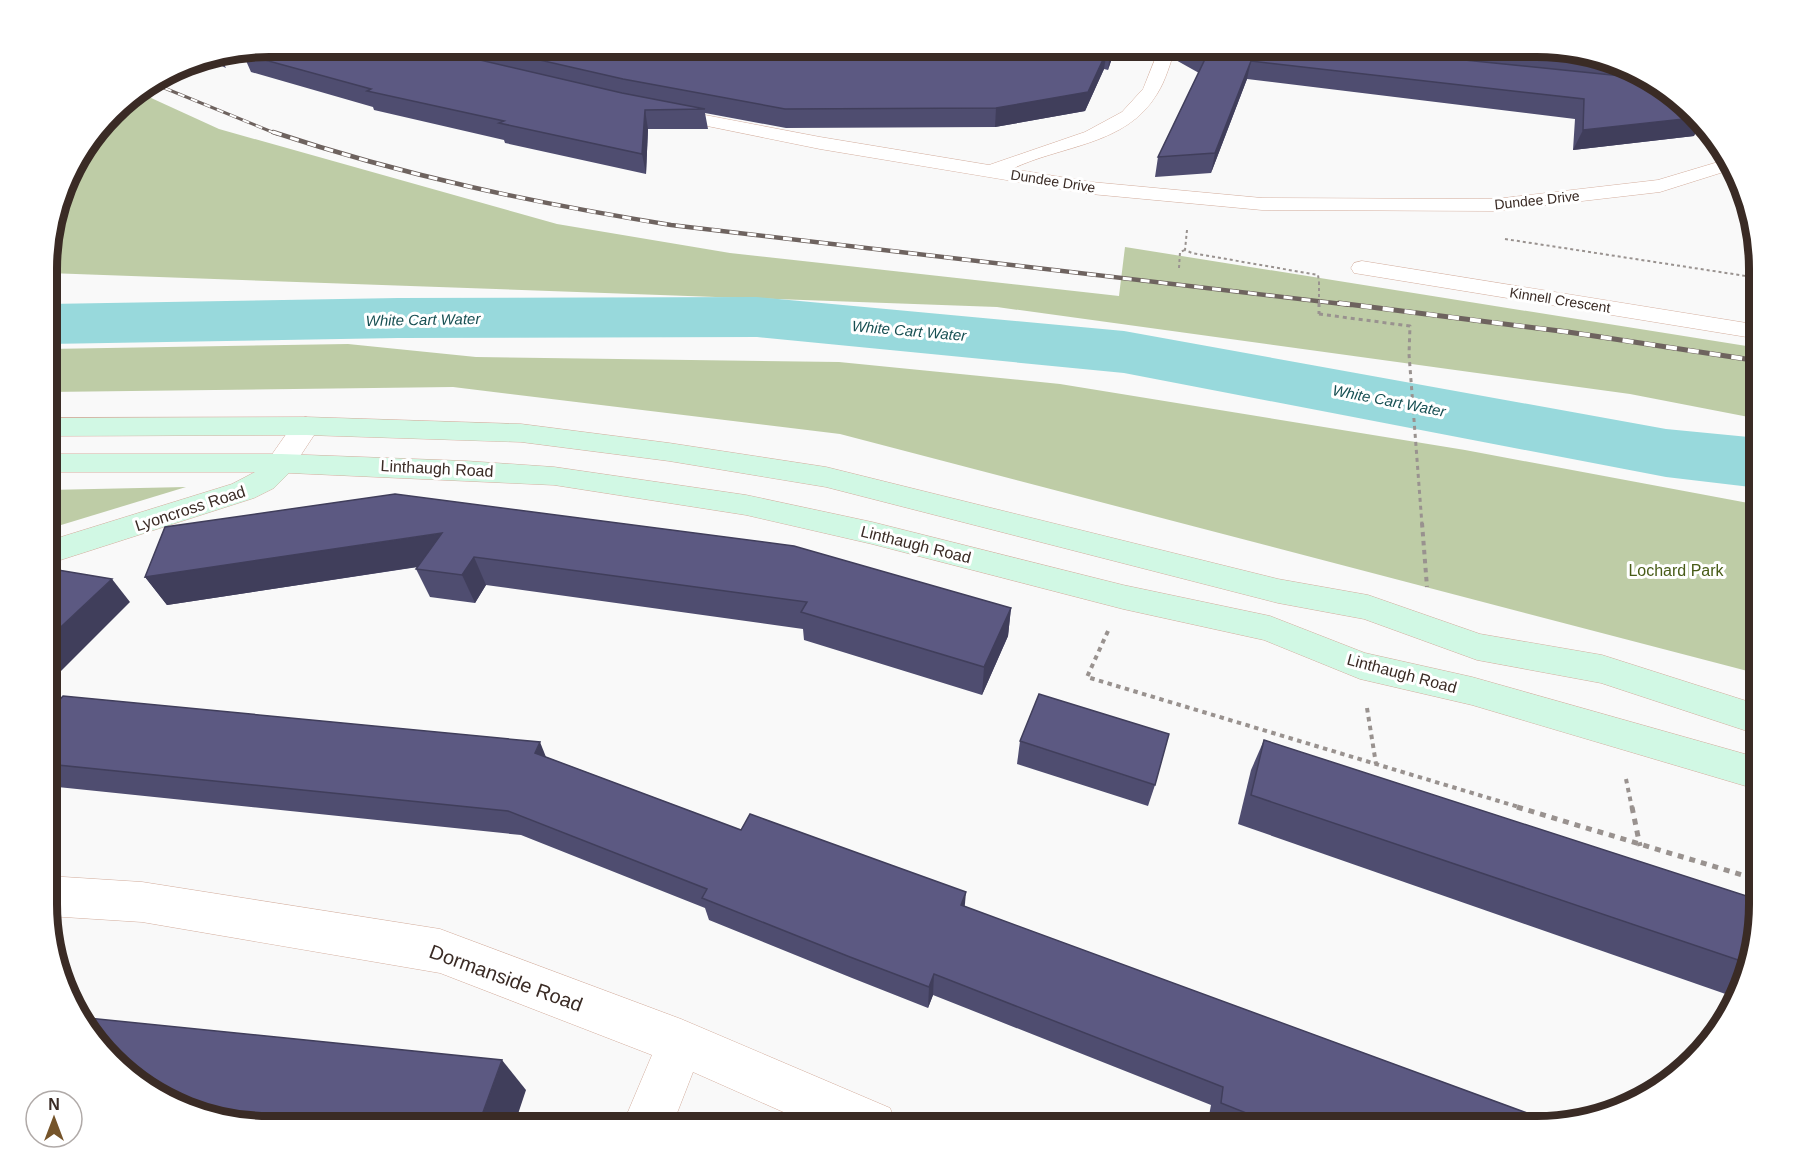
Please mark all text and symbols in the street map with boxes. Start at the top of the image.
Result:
street label: Dundee Drive [1009,166,1097,196]
street label: Dundee Drive [1494,188,1581,212]
street label: Kinnell Crescent [1508,284,1612,316]
water label: White Cart Water [365,310,482,329]
water label: White Cart Water [851,317,968,344]
water label: White Cart Water [1331,381,1448,420]
street label: Linthaugh Road [380,457,494,480]
street label: Lyoncross Road [133,483,247,534]
street label: Linthaugh Road [859,523,973,566]
park label: Lochard Park [1628,562,1725,579]
street label: Linthaugh Road [1345,651,1459,696]
street label: Dormanside Road [426,940,586,1016]
north arrow [24,1089,84,1149]
text: N [48,1096,60,1113]

